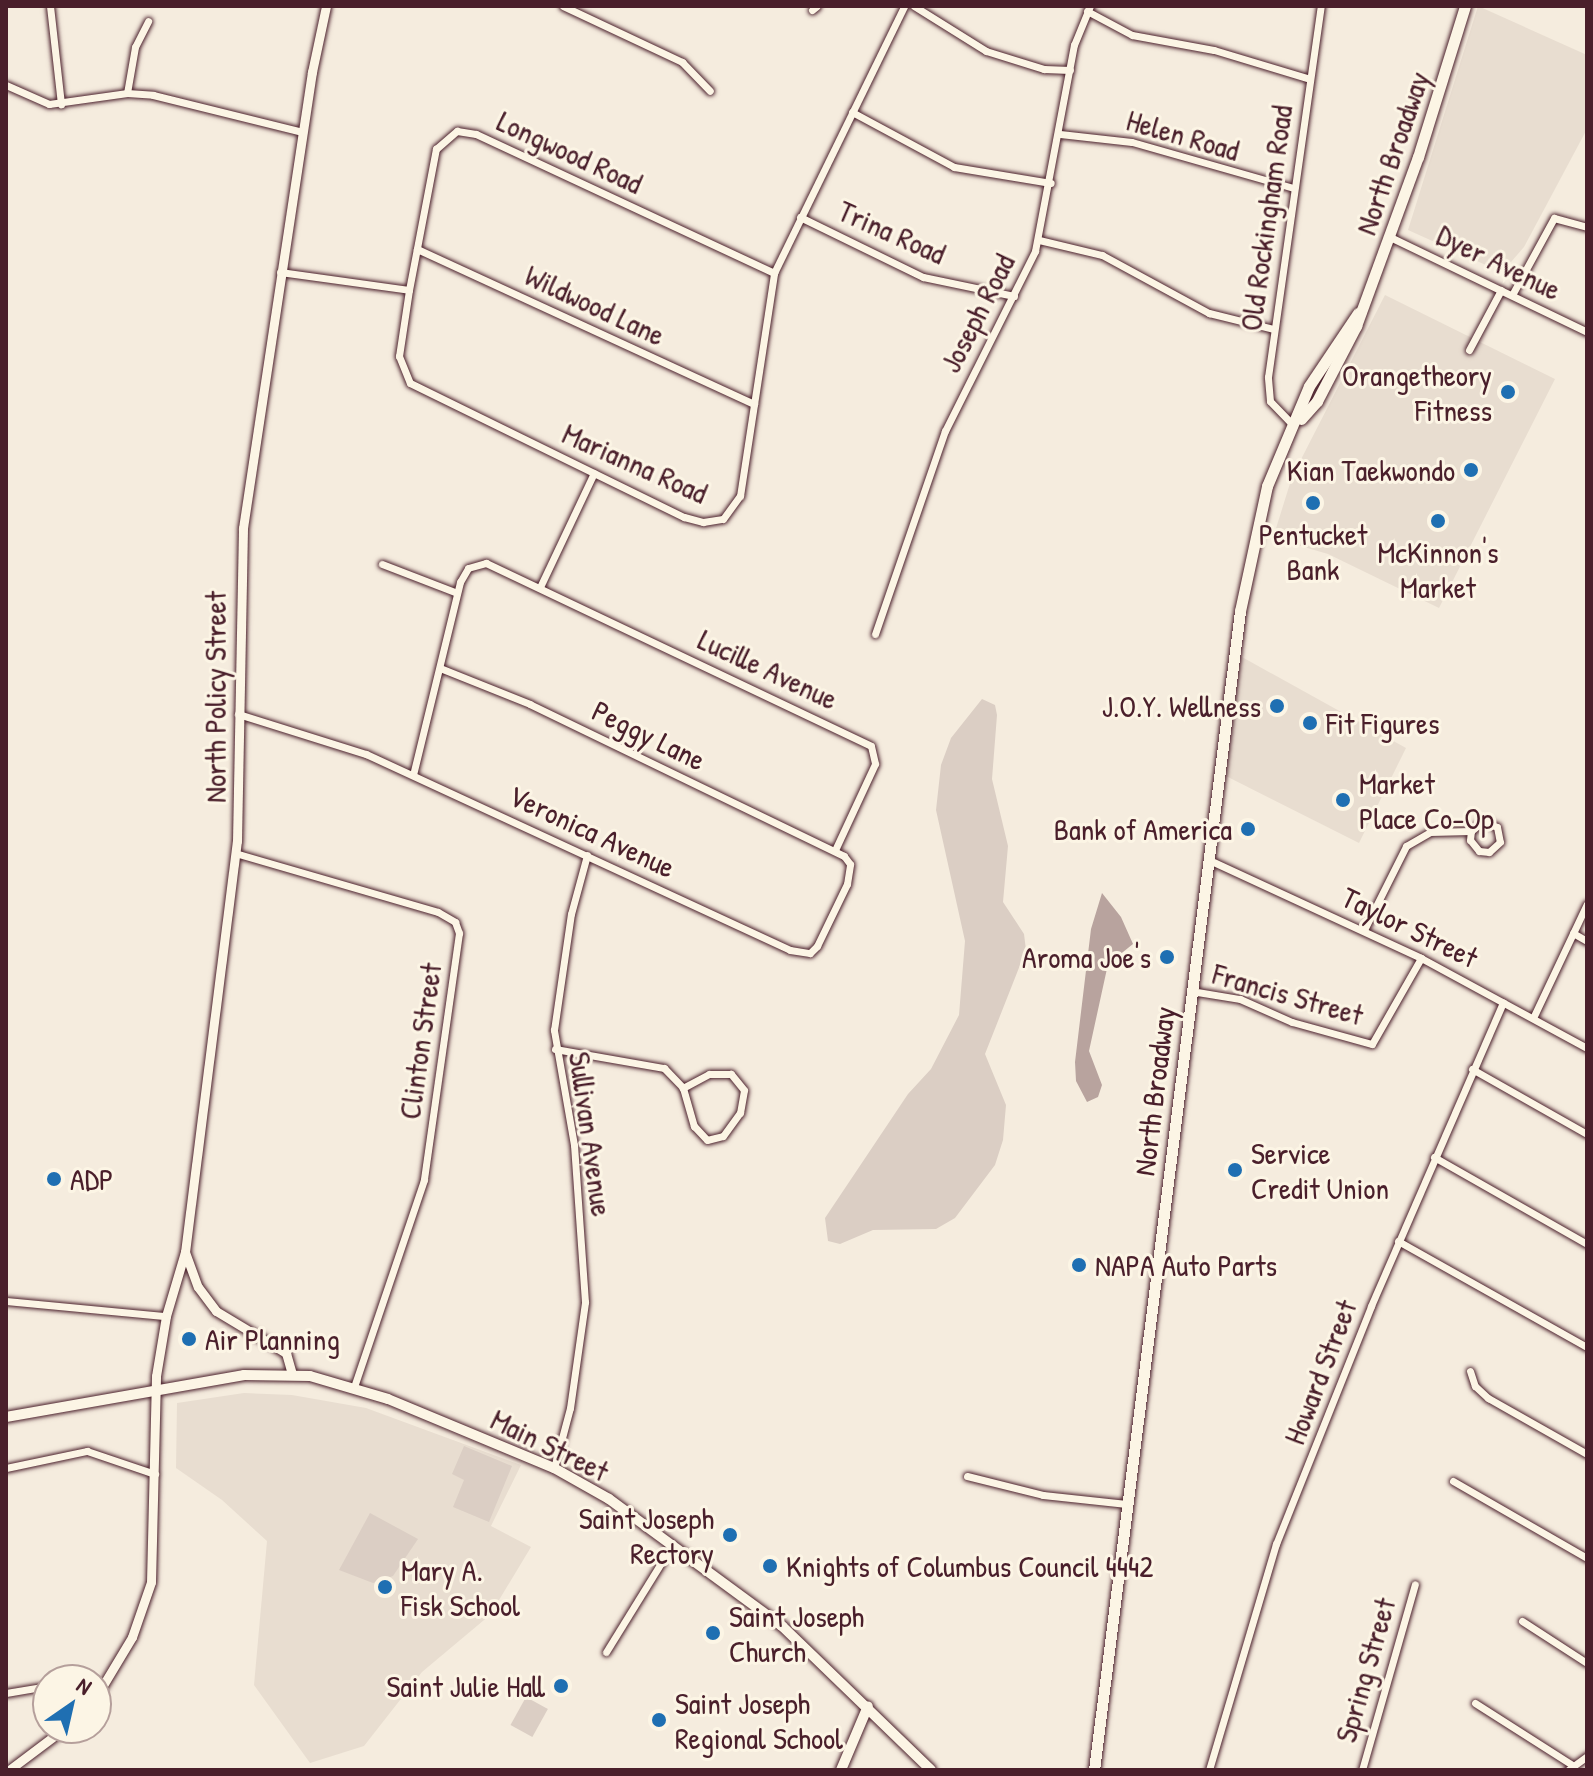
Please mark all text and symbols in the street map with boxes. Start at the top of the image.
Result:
street label: North Broadway [1347,67,1437,239]
street label: Helen Road [1123,102,1243,168]
street label: Longwood Road [492,103,648,201]
street label: Old Rockingham Road [1232,103,1300,333]
street label: Trina Road [833,192,951,272]
street label: Dyer Avenue [1431,217,1567,307]
street label: Joseph Road [932,248,1022,378]
street label: Wildwood Lane [519,257,671,353]
place label: Orangetheory Fitness [1342,357,1492,428]
marker: Orangetheory Fitness [1499,383,1517,401]
street label: Marianna Road [557,415,713,511]
place label: Kian Taekwondo [1287,452,1455,488]
marker: Kian Taekwondo [1462,461,1480,479]
marker: Pentucket Bank [1304,494,1322,512]
marker: McKinnon's Market [1429,512,1447,530]
place label: Pentucket Bank [1259,516,1367,586]
place label: McKinnon's Market [1377,534,1499,604]
street label: North Policy Street [197,591,233,803]
street label: Lucille Avenue [693,621,843,717]
place label: J.O.Y. Wellness [1102,688,1261,724]
street label: Peggy Lane [587,692,711,778]
marker: J.O.Y. Wellness [1268,697,1286,715]
place label: Fit Figures [1326,705,1440,741]
marker: Fit Figures [1301,714,1319,732]
place label: Market Place Co-Op [1359,765,1494,836]
street label: Veronica Avenue [503,777,681,885]
marker: Market Place Co-Op [1334,791,1352,809]
place label: Bank of America [1054,811,1232,847]
marker: Bank of America [1239,820,1257,838]
street label: Taylor Street [1336,879,1484,975]
place label: Aroma Joe's [1022,939,1151,975]
marker: Aroma Joe's [1158,948,1176,966]
street label: Francis Street [1209,955,1367,1033]
street label: Clinton Street [391,961,449,1121]
street label: North Broadway [1126,1004,1182,1178]
street label: Sullivan Avenue [562,1049,620,1219]
place label: Service Credit Union [1251,1135,1389,1206]
place label: ADP [70,1161,113,1197]
marker: Service Credit Union [1226,1161,1244,1179]
marker: ADP [45,1170,63,1188]
place label: NAPA Auto Parts [1095,1247,1277,1283]
marker: NAPA Auto Parts [1070,1256,1088,1274]
street label: Howard Street [1276,1295,1364,1449]
place label: Air Planning [205,1321,340,1357]
marker: Air Planning [180,1330,198,1348]
street label: Main Street [485,1401,615,1489]
place label: Saint Joseph Rectory [579,1500,714,1570]
marker: Saint Joseph Rectory [721,1526,739,1544]
place label: Knights of Columbus Council 4442 [786,1548,1153,1584]
place label: Mary A. Fisk School [401,1552,520,1622]
marker: Knights of Columbus Council 4442 [761,1557,779,1575]
marker: Mary A. Fisk School [376,1578,394,1596]
street label: Spring Street [1327,1594,1403,1746]
place label: Saint Joseph Church [729,1598,864,1668]
marker: Saint Joseph Church [704,1624,722,1642]
north arrow [32,1664,112,1744]
place label: Saint Julie Hall [387,1668,545,1704]
text: N [71,1670,98,1701]
marker: Saint Julie Hall [552,1677,570,1695]
place label: Saint Joseph Regional School [675,1685,843,1756]
marker: Saint Joseph Regional School [650,1711,668,1729]

